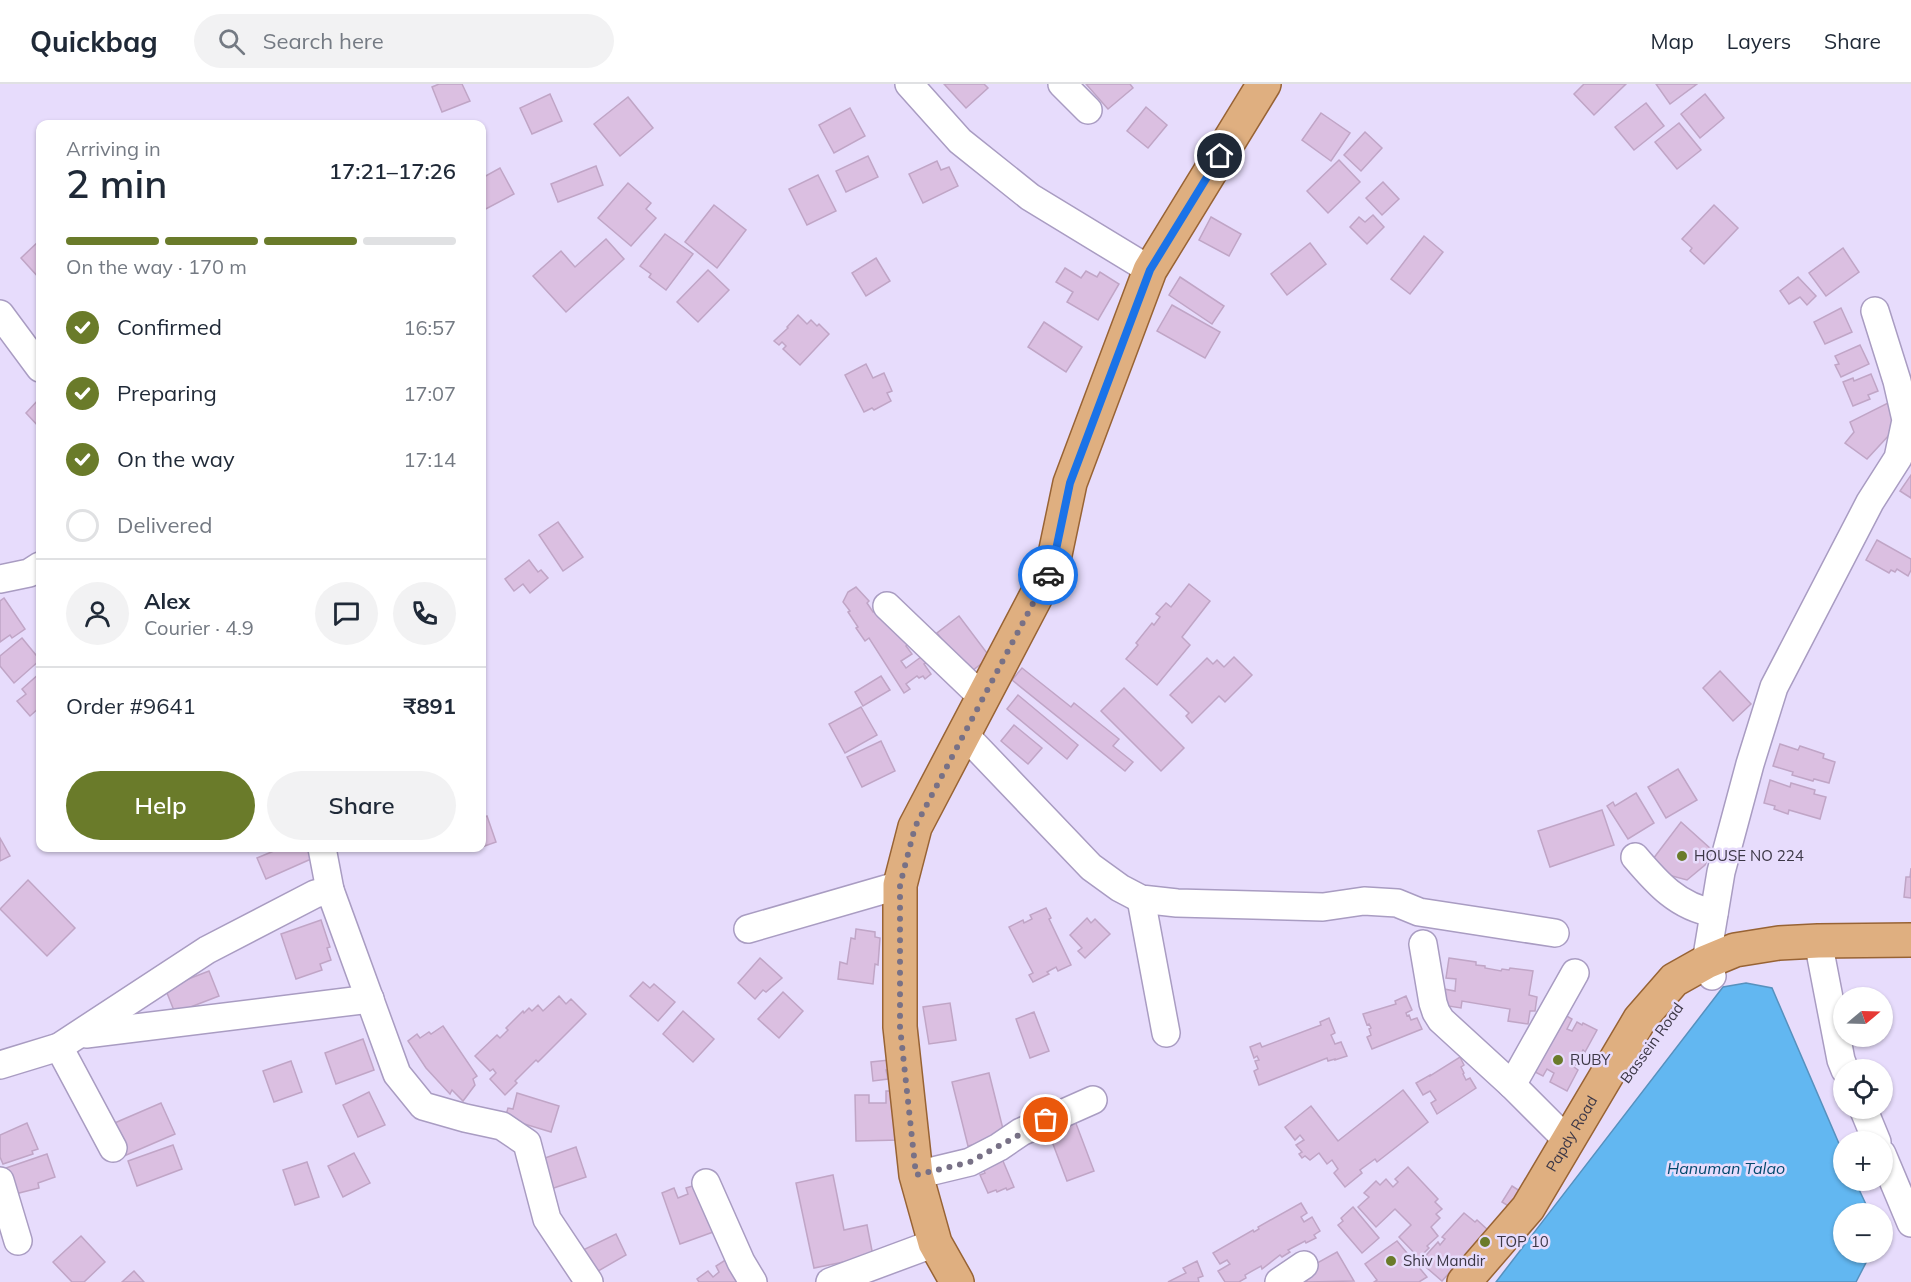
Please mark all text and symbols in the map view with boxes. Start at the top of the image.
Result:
search box [194,14,614,68]
text: Quickbag [30,24,158,59]
icon: search [215,25,248,58]
text: Search here [263,27,384,55]
text: Map [1651,28,1694,54]
text: Layers [1727,28,1791,54]
text: Share [1824,28,1881,54]
pin [1194,130,1245,181]
text: Arriving in [66,136,161,161]
icon: home [1203,139,1236,172]
text: 17:21–17:26 [329,157,456,185]
text: 2 min [66,159,167,208]
text: On the way · 170 m [66,254,247,279]
icon: check [66,311,99,344]
text: Confirmed [117,313,222,341]
text: 16:57 [403,315,456,340]
icon: check [66,377,99,410]
text: Preparing [117,379,217,407]
text: 17:07 [403,381,456,406]
icon: check [66,443,99,476]
text: On the way [117,445,235,473]
text: 17:14 [403,447,456,472]
text: Delivered [117,511,212,539]
courier [1018,545,1078,605]
icon: car [1032,559,1065,592]
button: person [66,582,129,645]
button: chat [315,582,378,645]
button: phone [393,582,456,645]
text: Alex [144,587,190,615]
text: Courier · 4.9 [144,615,254,640]
text: Order #9641 [66,692,196,720]
text: ₹891 [403,692,456,720]
button: Help [66,771,255,840]
button: Share [267,771,456,840]
place label: HOUSE NO 224 [1694,846,1804,865]
marker: HOUSE NO 224 [1675,849,1689,863]
north arrow [1833,987,1893,1047]
map controls [1833,987,1893,1263]
street label: Bassein Road [1616,999,1687,1087]
place label: RUBY [1570,1050,1611,1069]
marker: RUBY [1551,1053,1565,1067]
button: locate [1833,1059,1893,1119]
street label: Papdy Road [1542,1092,1601,1175]
pin [1020,1094,1071,1145]
icon: bag [1029,1103,1062,1136]
button: + [1833,1131,1893,1191]
water label: Hanuman Talao [1667,1158,1785,1178]
button: − [1833,1203,1893,1263]
place label: TOP 10 [1497,1232,1549,1251]
marker: TOP 10 [1478,1235,1492,1249]
place label: Shiv Mandir [1403,1251,1486,1270]
marker: Shiv Mandir [1384,1254,1398,1268]

